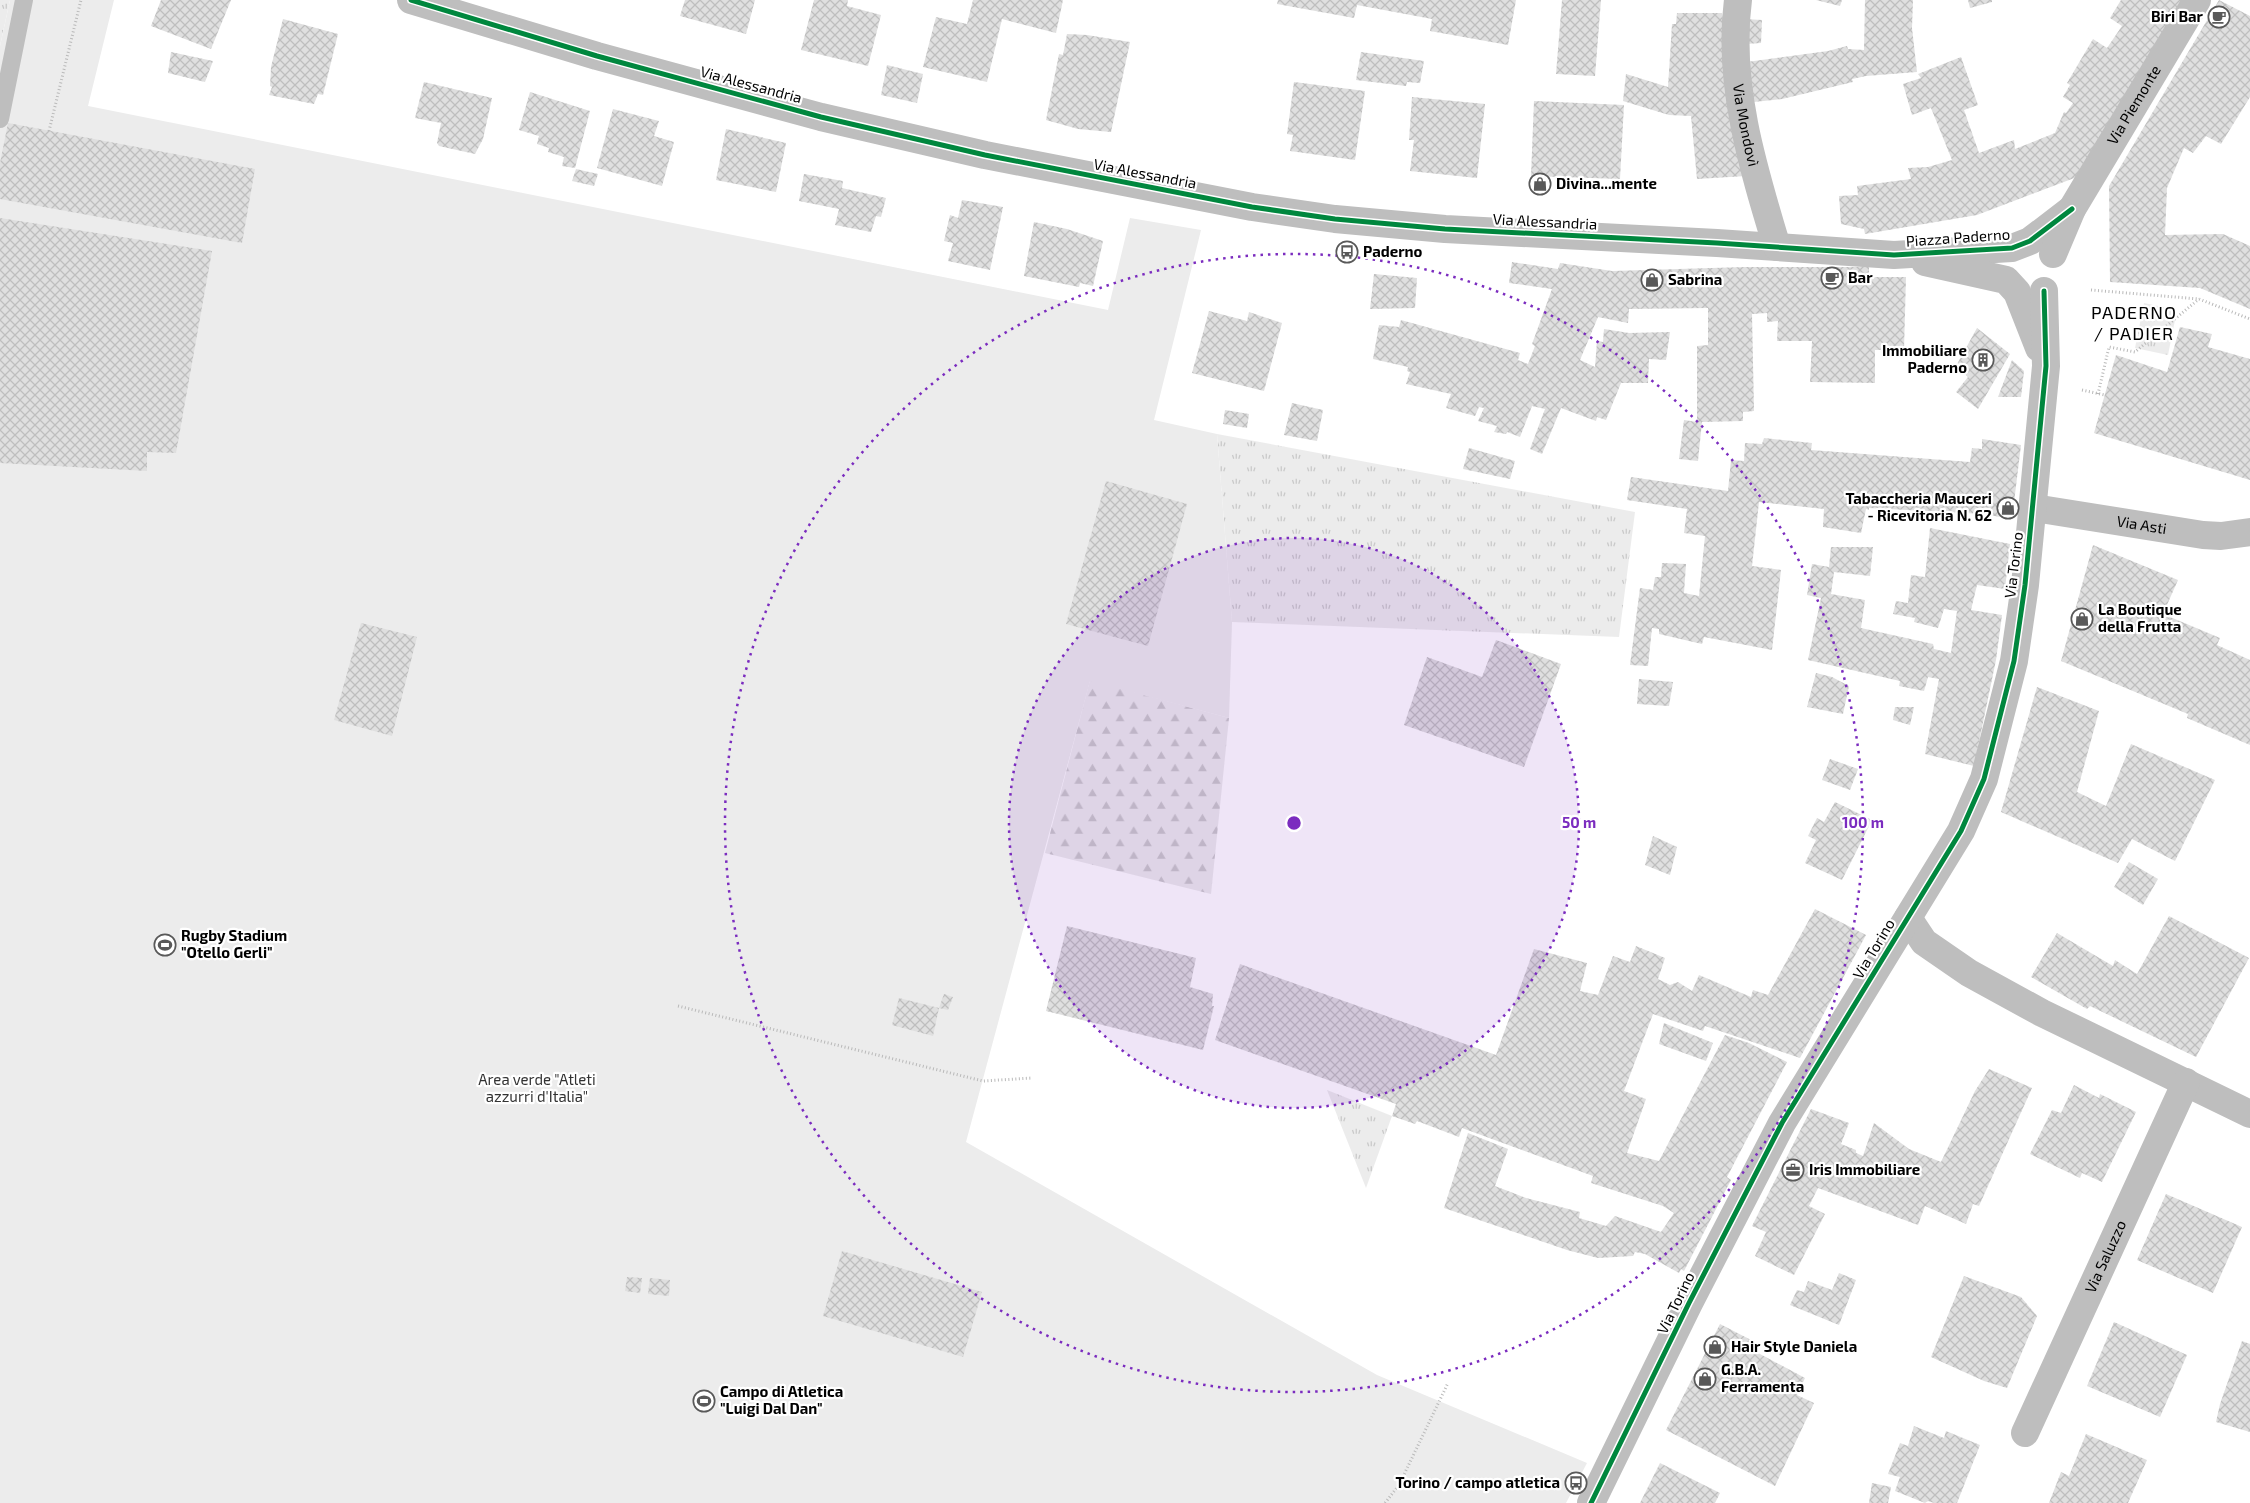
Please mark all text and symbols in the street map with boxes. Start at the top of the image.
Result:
cafe icon: Biri Bar [2207,5,2231,29]
place label: Biri Bar [2151,7,2204,25]
street label: Via Alessandria [698,62,804,106]
street label: Via Piemonte [2103,62,2164,147]
street label: Via Mondovì [1730,83,1763,168]
street label: Via Alessandria [1092,154,1198,192]
shop icon: Divina...mente [1528,172,1552,196]
place label: Divina...mente [1556,174,1657,192]
street label: Via Alessandria [1492,209,1598,233]
street label: Piazza Paderno [1905,224,2011,250]
bus stop icon: Paderno [1335,240,1359,264]
place label: Paderno [1363,242,1423,260]
cafe icon: Bar [1820,266,1844,290]
shop icon: Sabrina [1640,268,1664,292]
place label: Bar [1848,268,1873,286]
place label: Sabrina [1668,270,1722,288]
district label: PADERNO / PADIER [2091,301,2177,344]
place label: Immobiliare Paderno [1882,341,1967,376]
building icon: Immobiliare Paderno [1971,348,1995,372]
place label: Tabaccheria Mauceri - Ricevitoria N. 62 [1846,489,1992,524]
shop icon: Tabaccheria Mauceri - Ricevitoria N. 62 [1996,496,2020,520]
street label: Via Asti [2115,511,2168,537]
street label: Via Torino [2000,531,2026,599]
place label: La Boutique della Frutta [2098,600,2182,635]
shop icon: La Boutique della Frutta [2070,607,2094,631]
text: 50 m [1562,813,1596,831]
text: 100 m [1842,813,1884,831]
centre of rings [1285,814,1303,832]
street label: Via Torino [1848,915,1898,982]
place label: Rugby Stadium "Otello Gerli" [181,926,287,961]
sports icon: Rugby Stadium "Otello Gerli" [153,933,177,957]
park label: Area verde "Atleti azzurri d'Italia" [478,1070,596,1105]
office icon: Iris Immobiliare [1781,1158,1805,1182]
place label: Iris Immobiliare [1809,1160,1920,1178]
street label: Via Saluzzo [2081,1217,2129,1295]
street label: Via Torino [1652,1269,1698,1336]
shop icon: Hair Style Daniela [1703,1335,1727,1359]
place label: Hair Style Daniela [1731,1337,1857,1356]
place label: G.B.A. Ferramenta [1721,1360,1804,1395]
shop icon: G.B.A. Ferramenta [1693,1367,1717,1391]
place label: Campo di Atletica "Luigi Dal Dan" [720,1382,843,1417]
sports icon: Campo di Atletica "Luigi Dal Dan" [692,1389,716,1413]
bus stop icon: Torino / campo atletica [1564,1471,1588,1495]
place label: Torino / campo atletica [1395,1473,1560,1491]

